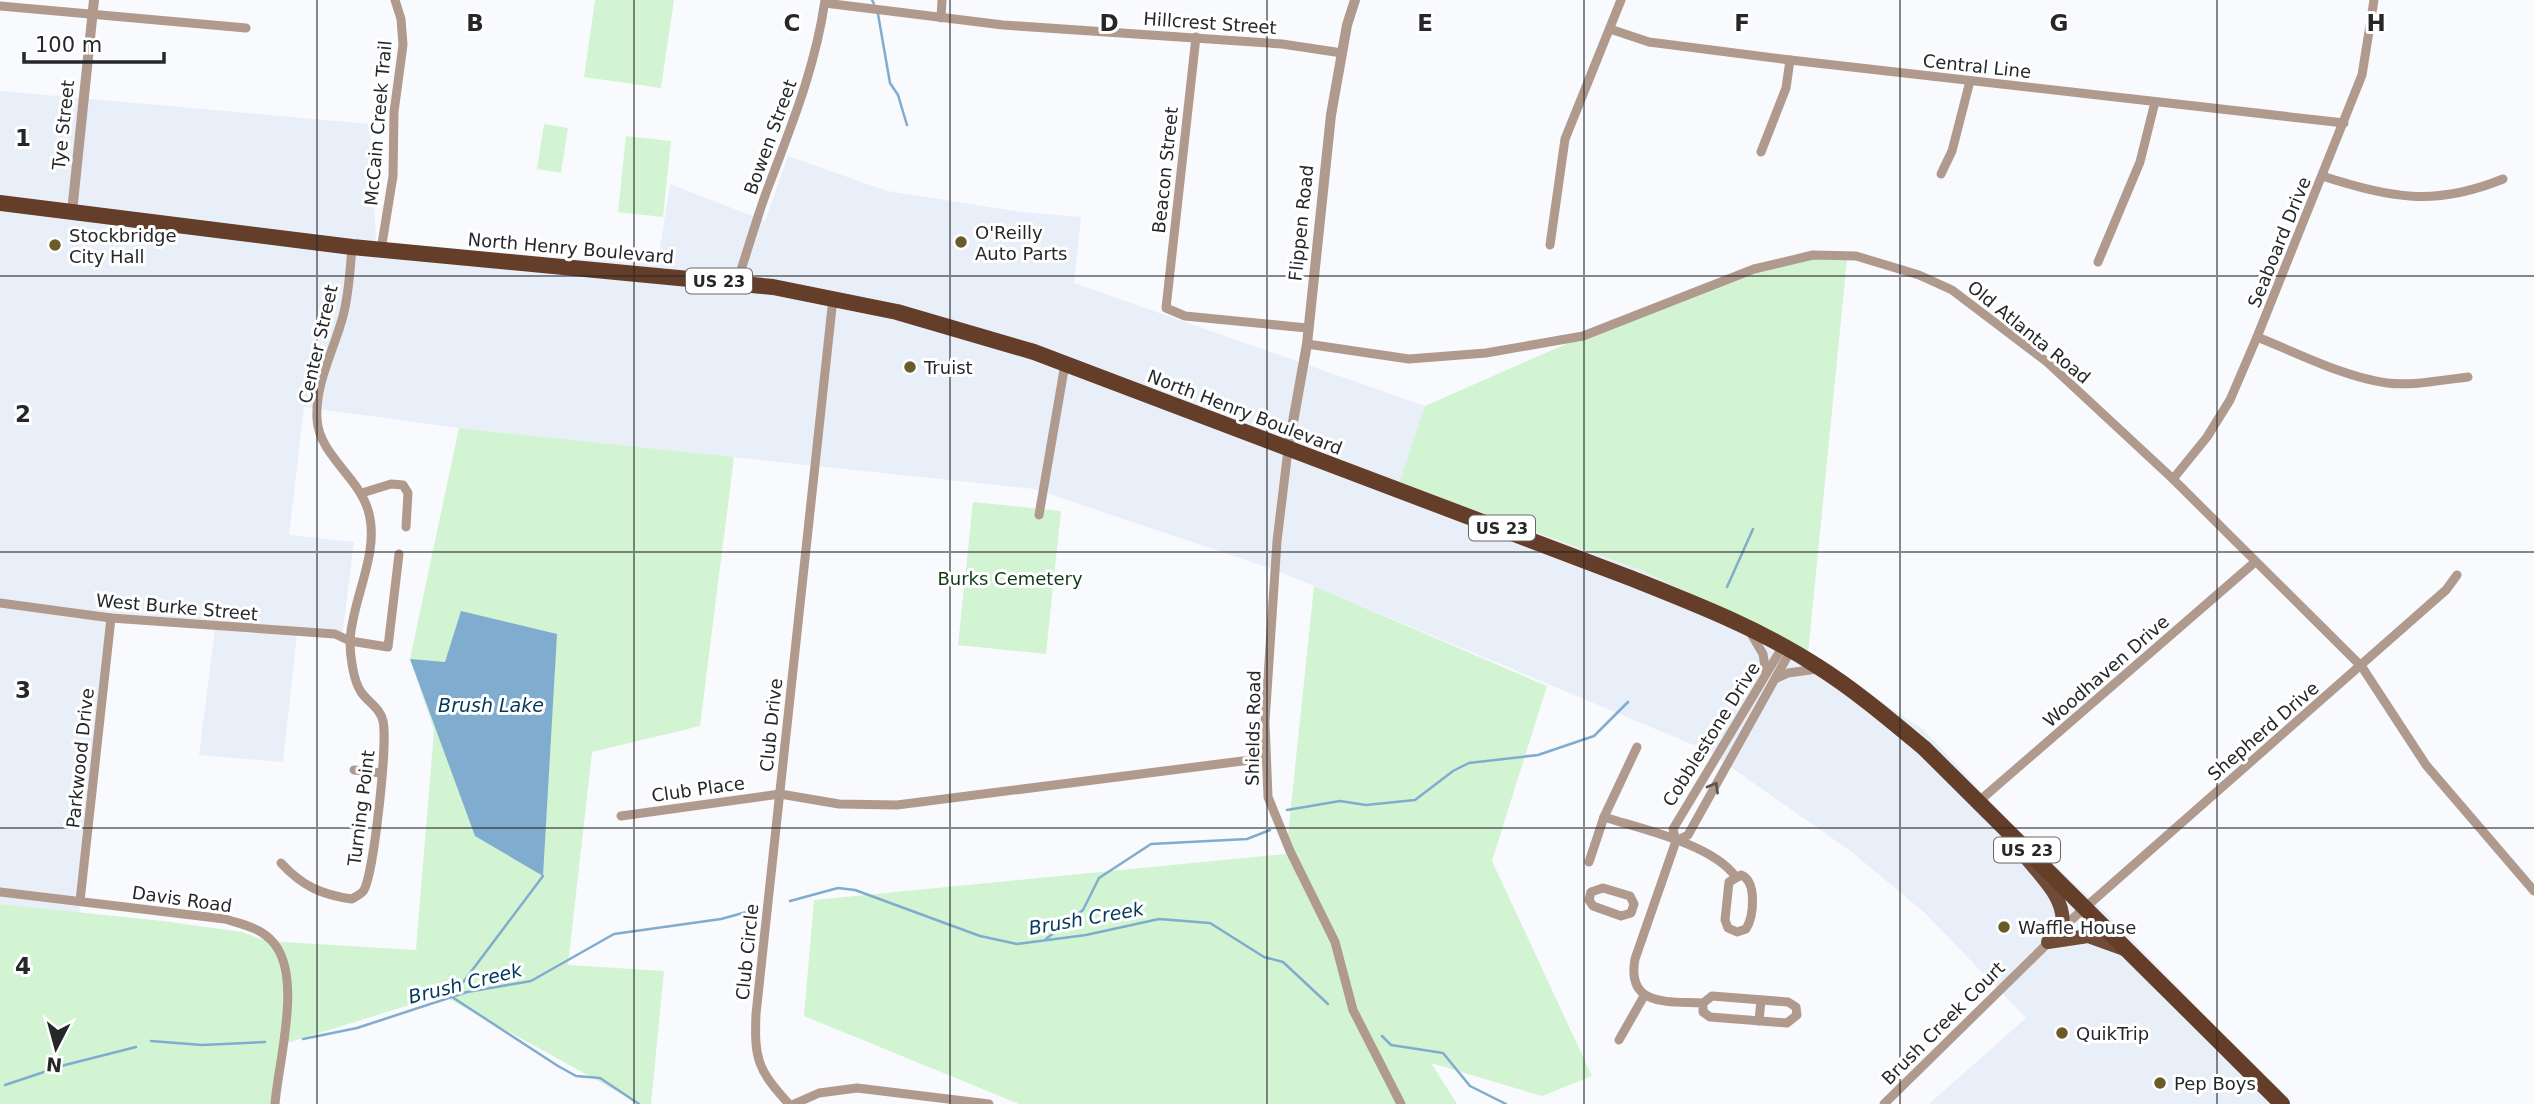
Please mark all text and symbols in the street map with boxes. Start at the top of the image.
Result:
street label: Hillcrest Street [1143,8,1277,38]
text: B [466,10,484,36]
text: C [784,10,800,36]
text: D [1099,10,1119,36]
text: E [1417,10,1433,36]
text: F [1734,10,1750,36]
text: G [2050,10,2068,36]
text: H [2366,10,2386,36]
scale bar [24,21,164,65]
text: 100 m [35,33,102,57]
street label: McCain Creek Trail [360,39,396,207]
street label: Central Line [1922,50,2032,82]
street label: Bowen Street [739,77,801,197]
street label: Tye Street [48,79,78,172]
street label: Beacon Street [1148,106,1182,234]
text: 1 [15,125,31,151]
street label: Flippen Road [1284,164,1318,282]
street label: Seaboard Drive [2243,174,2315,310]
place label: O'Reilly Auto Parts [975,222,1067,264]
place label: Stockbridge City Hall [69,225,177,267]
street label: North Henry Boulevard [467,229,675,267]
marker: O'Reilly Auto Parts [953,234,969,250]
marker: Stockbridge City Hall [47,237,63,253]
road number: US 23 [686,268,752,294]
street label: Old Atlanta Road [1963,276,2095,388]
street label: Center Street [294,283,342,405]
place label: Truist [923,357,973,378]
marker: Truist [902,359,918,375]
street label: North Henry Boulevard [1145,365,1345,459]
text: 2 [15,401,31,427]
road number: US 23 [1469,516,1535,540]
park label: Burks Cemetery [937,568,1083,589]
street label: West Burke Street [95,589,259,625]
street label: Woodhaven Drive [2039,611,2173,731]
street label: Cobblestone Drive [1658,658,1764,810]
street label: Shields Road [1241,670,1265,786]
text: 3 [15,677,31,703]
street label: Club Drive [756,677,786,773]
street label: Shepherd Drive [2203,677,2323,785]
street label: Parkwood Drive [62,687,98,829]
water label: Brush Lake [438,694,544,716]
street label: Turning Point [343,749,379,868]
street label: Club Place [650,772,746,806]
one-way arrow [1706,781,1719,794]
road number: US 23 [1994,838,2060,862]
street label: Davis Road [131,882,233,916]
water label: Brush Creek [1027,897,1146,939]
street label: Club Circle [732,903,762,1001]
place label: Waffle House [2018,917,2136,938]
marker: Waffle House [1996,919,2012,935]
text: 4 [15,953,31,979]
street label: Brush Creek Court [1877,957,2009,1089]
water label: Brush Creek [406,958,525,1008]
north arrow [21,1013,91,1083]
place label: QuikTrip [2076,1023,2149,1044]
marker: QuikTrip [2054,1025,2070,1041]
text: N [45,1053,63,1077]
place label: Pep Boys [2174,1073,2256,1094]
marker: Pep Boys [2152,1075,2168,1091]

